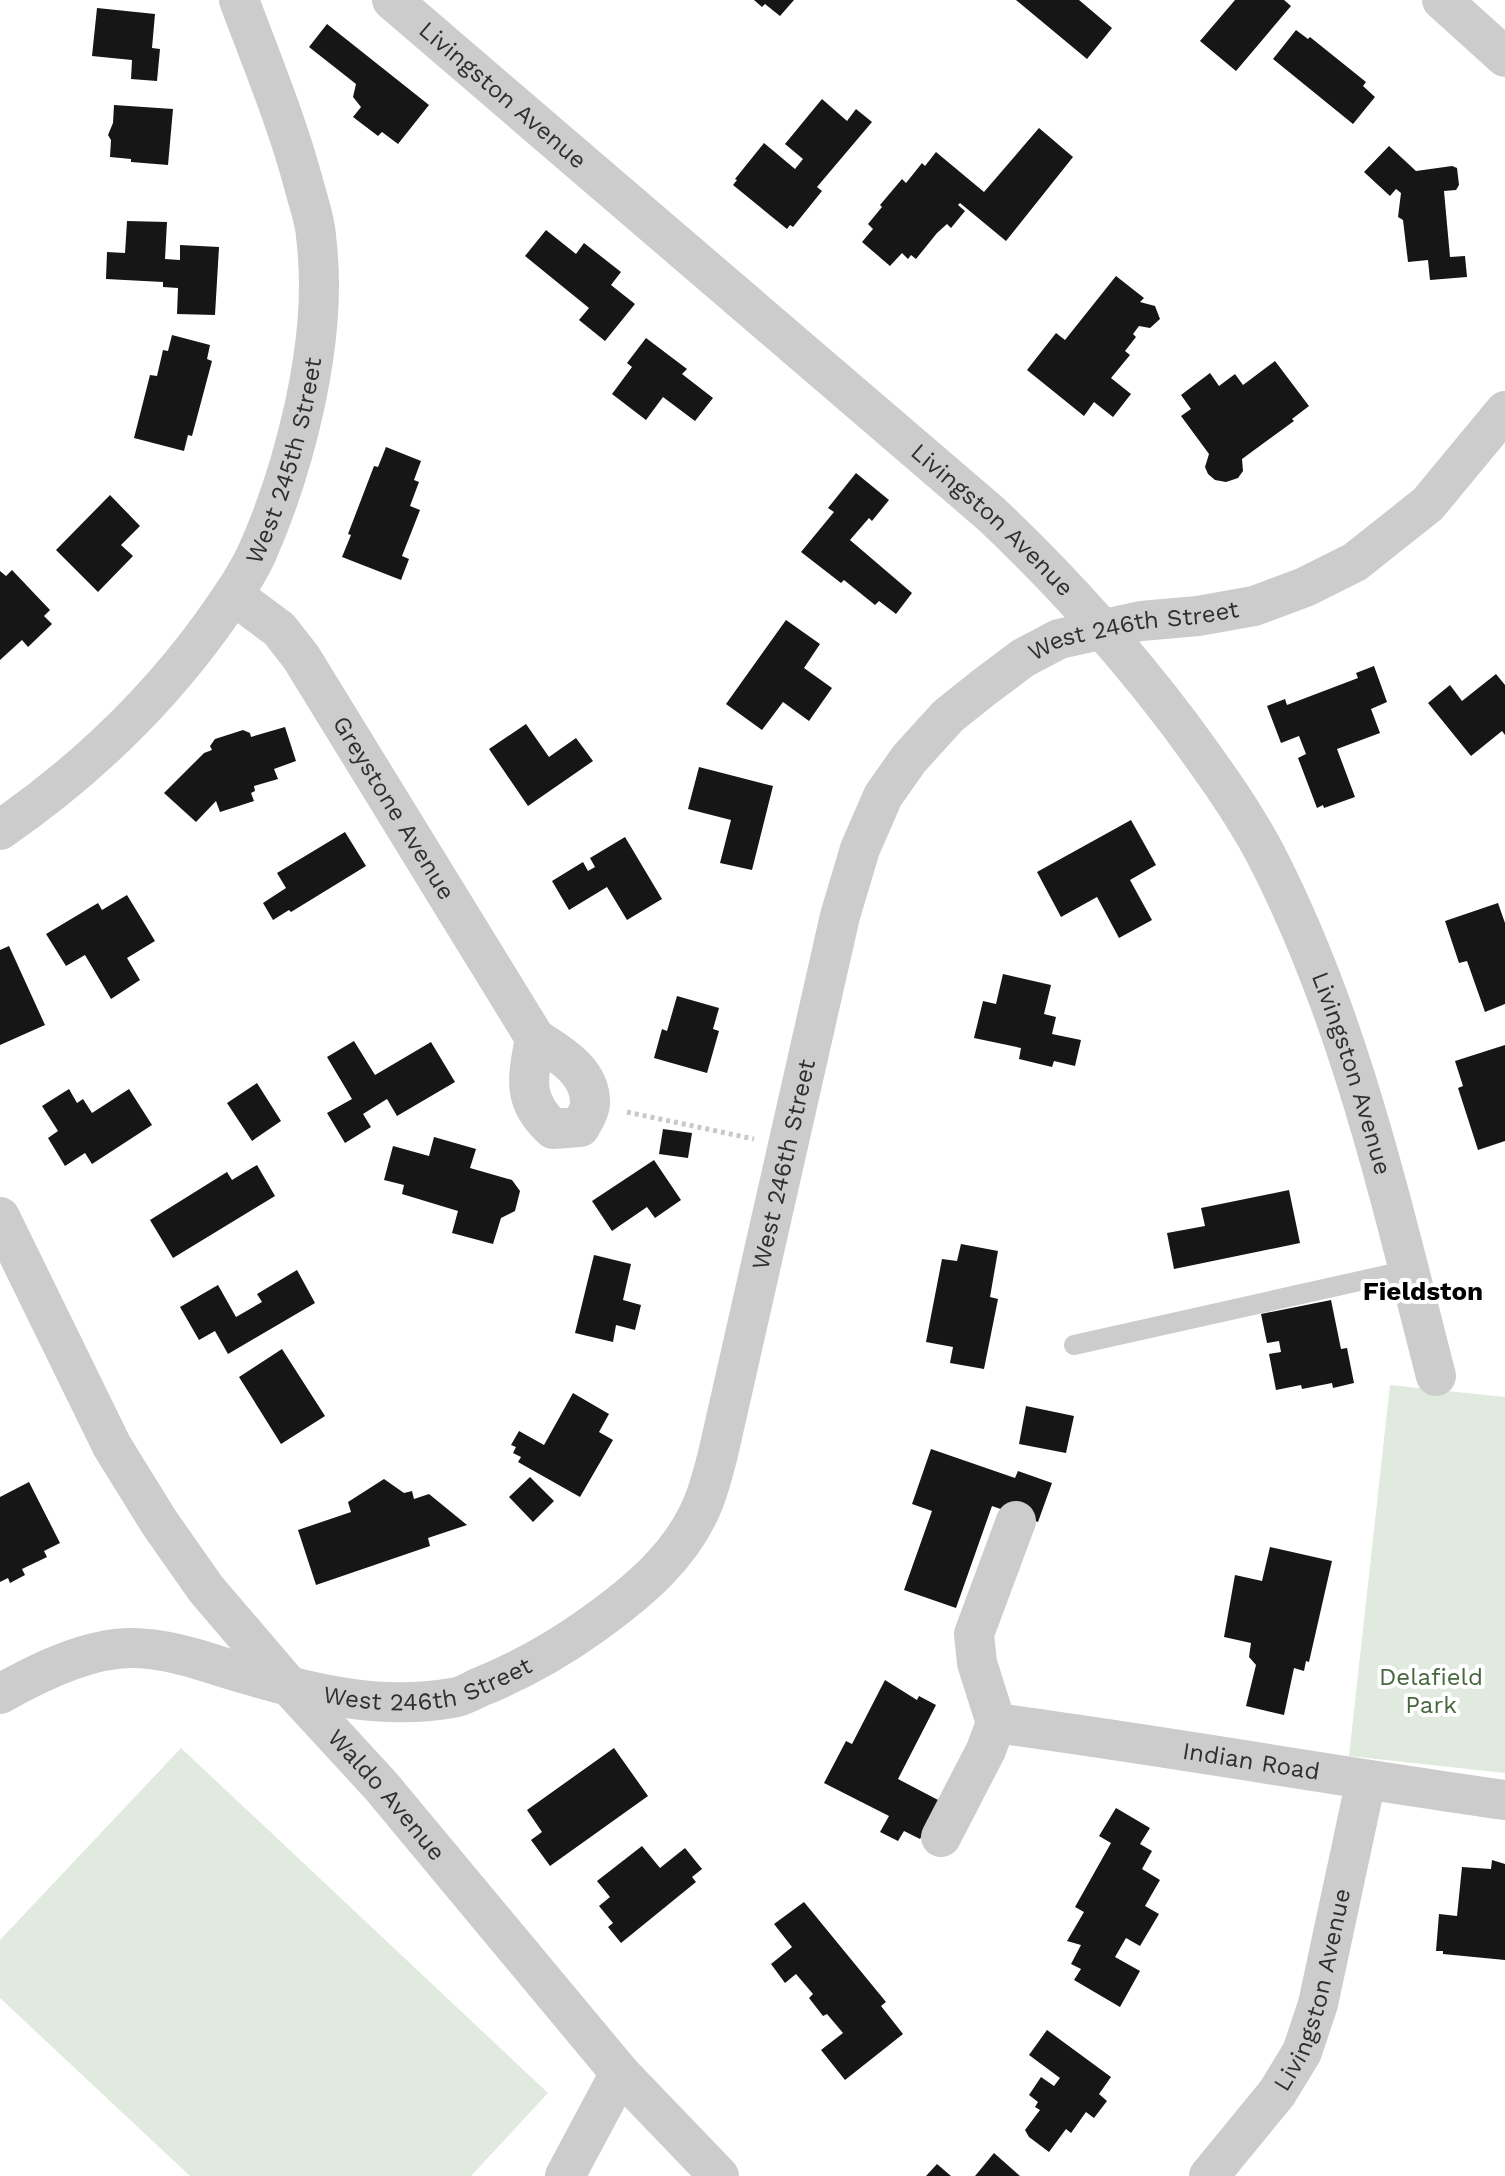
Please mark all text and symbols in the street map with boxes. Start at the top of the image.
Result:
street label: Livingston Avenue [413,16,592,175]
street label: West 245th Street [240,356,327,568]
street label: Livingston Avenue [905,438,1079,602]
street label: West 246th Street [1024,595,1241,667]
street label: Greystone Avenue [327,711,461,905]
street label: Livingston Avenue [1306,968,1397,1178]
street label: West 246th Street [746,1057,821,1272]
district label: Fieldston [1363,1276,1483,1306]
street label: West 246th Street [321,1651,537,1716]
park label: Delafield Park [1379,1663,1483,1719]
street label: Waldo Avenue [322,1724,451,1866]
street label: Indian Road [1181,1737,1322,1786]
street label: Livingston Avenue [1268,1886,1356,2096]

